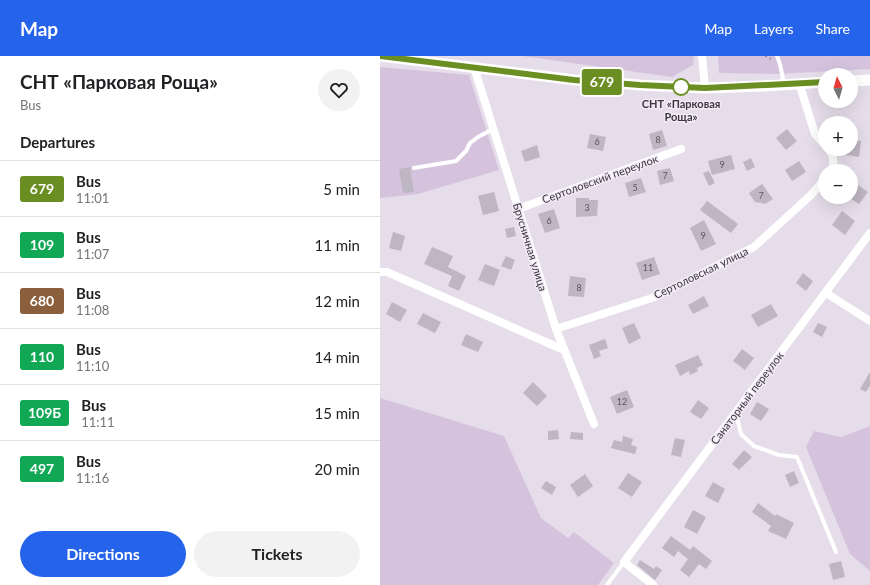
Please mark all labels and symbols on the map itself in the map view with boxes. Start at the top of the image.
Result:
north arrow [818,68,858,108]
line badge: 679 [579,69,625,95]
marker: СНТ «Парковая Роща» [672,78,690,96]
place label: СНТ «Парковая Роща» [642,97,720,123]
house number: 8 [655,134,661,145]
house number: 6 [594,136,600,147]
street label: Сертоловский переулок [540,151,660,206]
house number: 9 [719,159,725,170]
house number: 7 [662,170,668,181]
house number: 5 [632,182,638,193]
house number: 7 [758,190,764,201]
street label: Брусничная улица [511,201,550,293]
house number: 3 [584,202,590,213]
house number: 6 [546,215,552,226]
house number: 9 [700,230,706,241]
street label: Сертоловская улица [652,244,750,301]
house number: 11 [643,262,653,273]
house number: 8 [576,282,582,293]
street label: Санаторный переулок [707,349,786,447]
house number: 12 [617,396,627,407]

